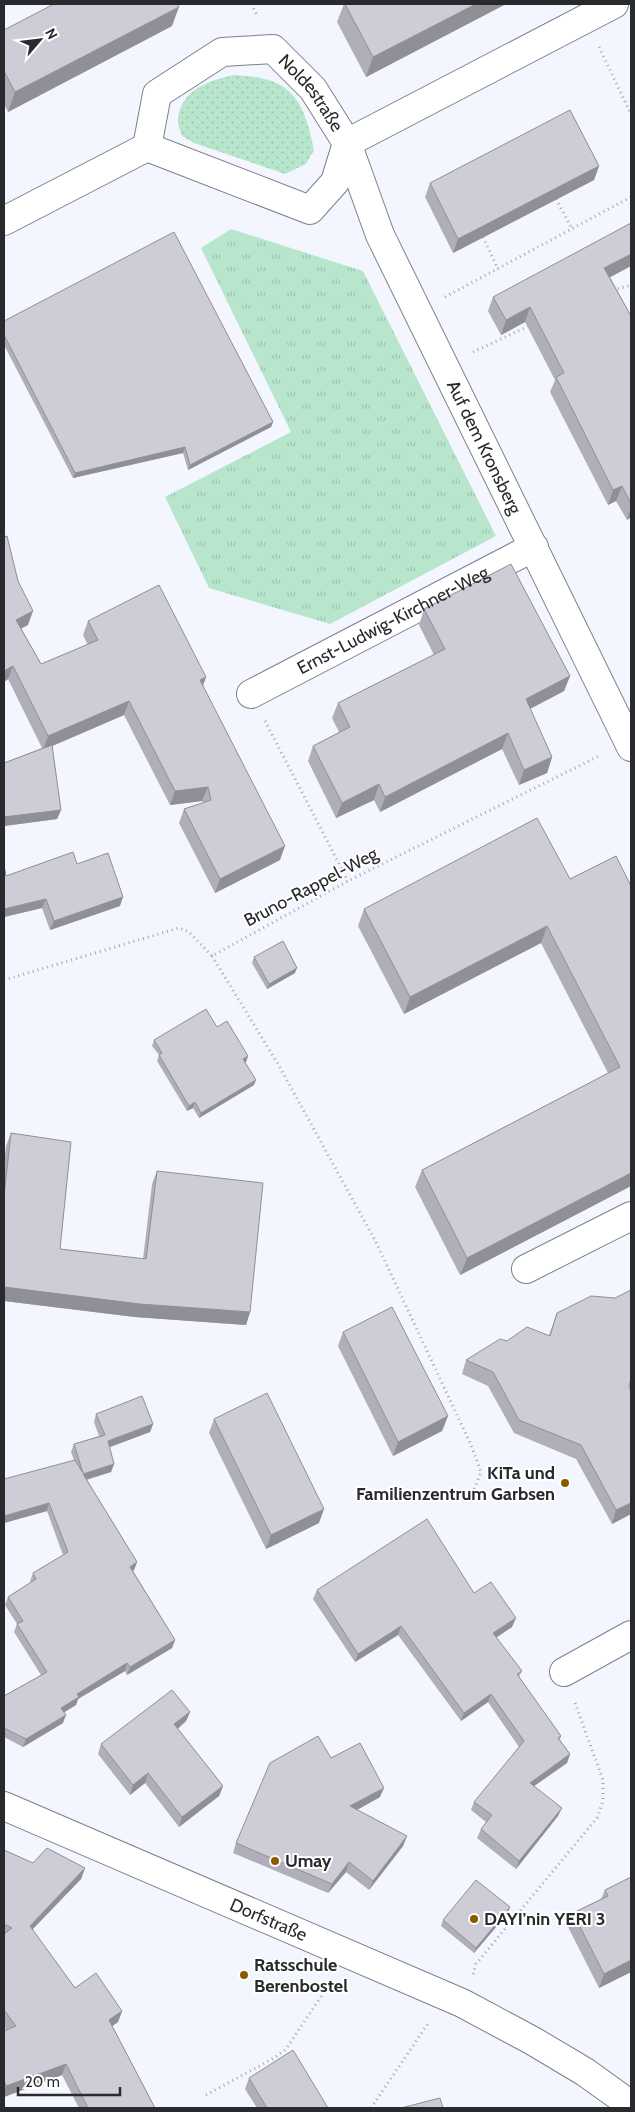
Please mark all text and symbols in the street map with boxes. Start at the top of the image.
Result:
north arrow [15,15,65,65]
text: N [41,25,62,42]
street label: Noldestraße [274,50,348,136]
street label: Auf dem Kronsberg [442,377,527,519]
street label: Ernst-Ludwig-Kirchner-Weg [293,561,494,679]
street label: Bruno-Rappel-Weg [240,842,383,932]
place label: KiTa und Familienzentrum Garbsen [356,1462,555,1505]
marker: KiTa und Familienzentrum Garbsen [559,1477,571,1489]
place label: Umay [285,1850,332,1872]
marker: Umay [269,1855,281,1867]
street label: Dorfstraße [227,1894,310,1946]
place label: DAYI'nin YERI 3 [484,1908,606,1930]
marker: DAYI'nin YERI 3 [468,1913,480,1925]
place label: Ratsschule Berenbostel [254,1954,348,1997]
marker: Ratsschule Berenbostel [238,1969,250,1981]
scale bar [18,2064,120,2096]
text: 20 m [25,2073,60,2091]

